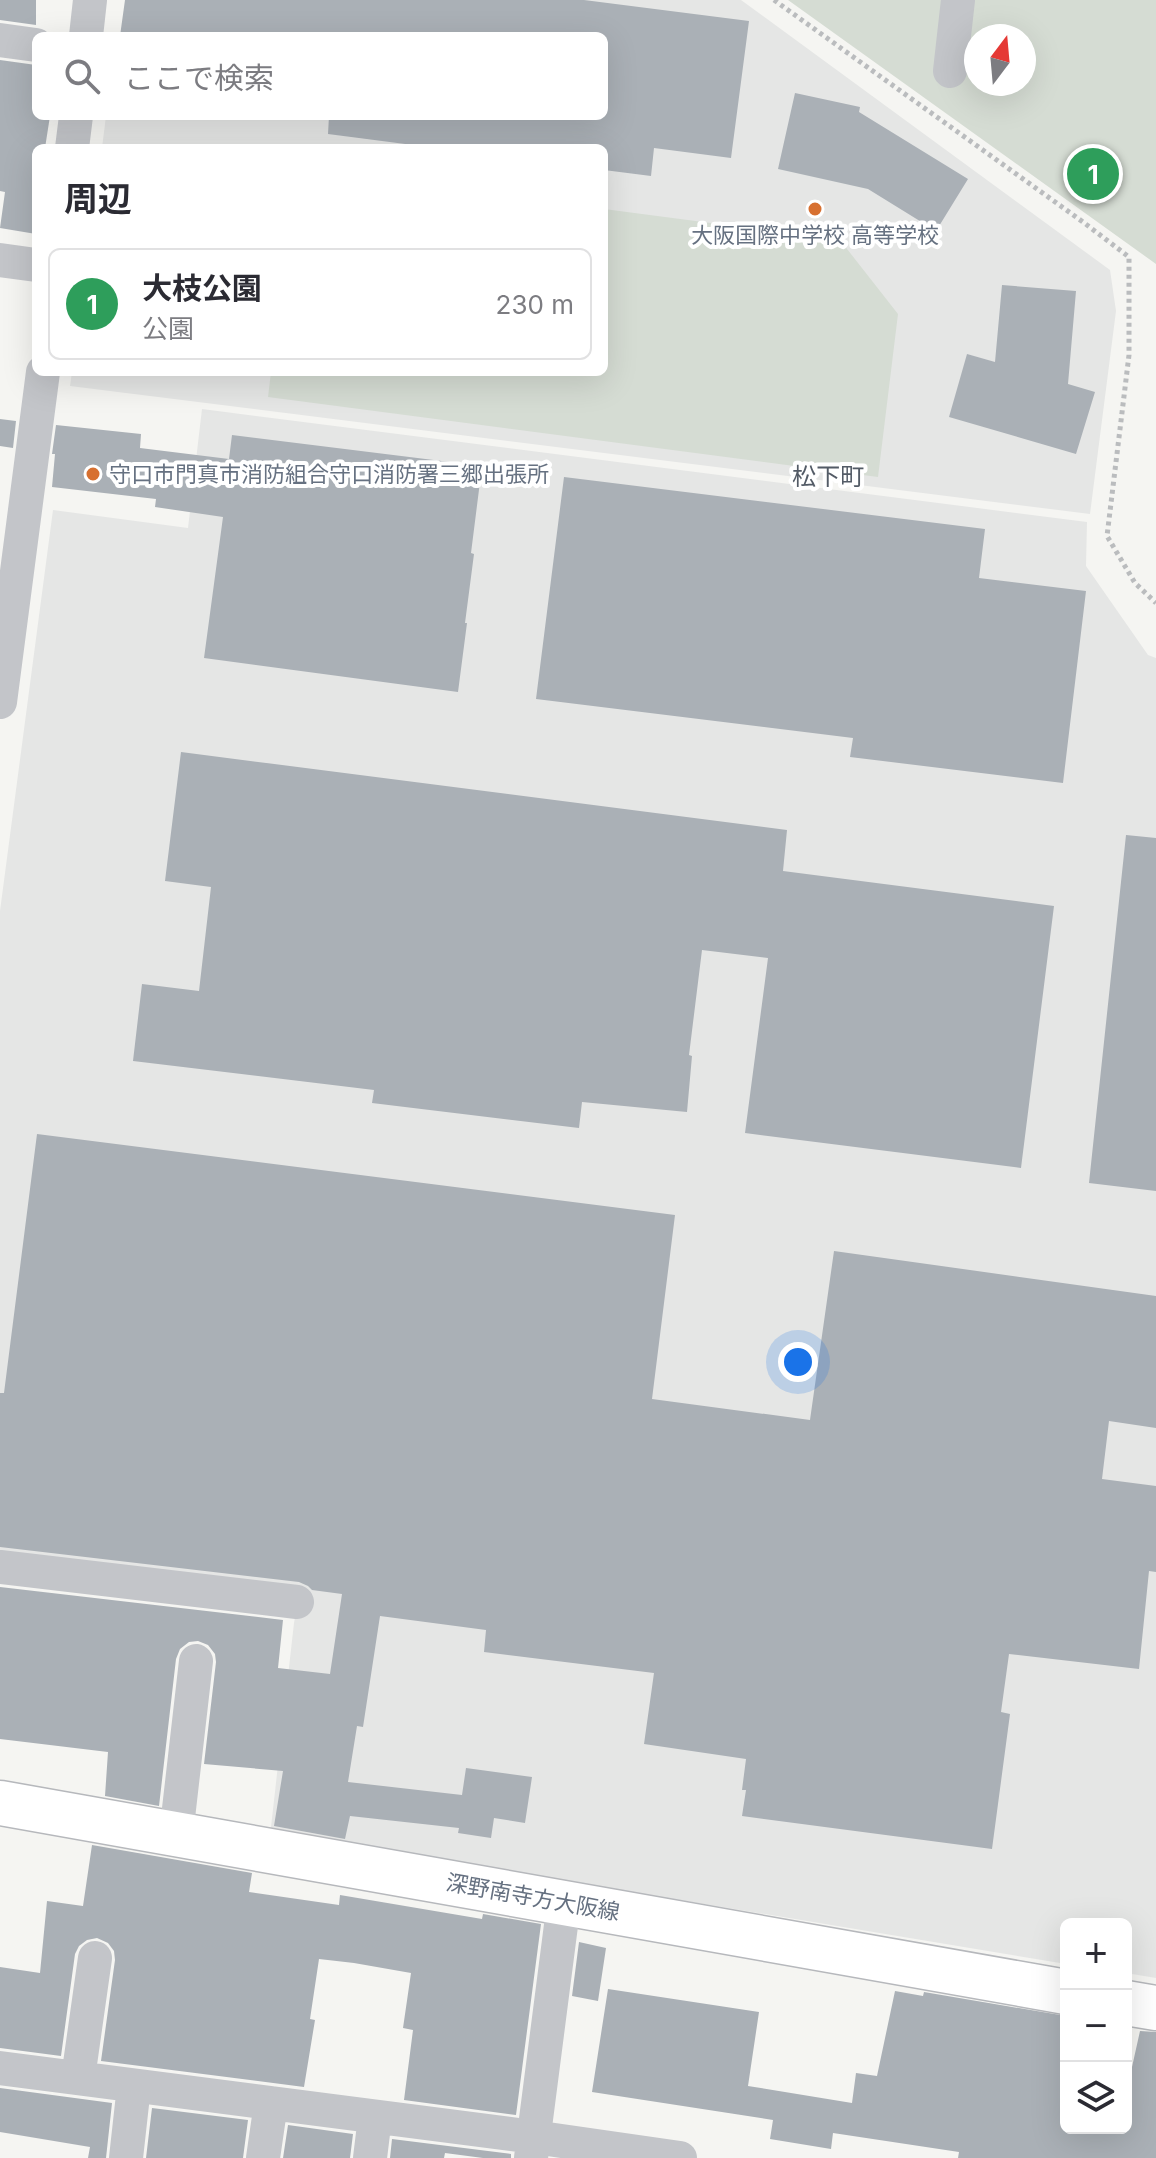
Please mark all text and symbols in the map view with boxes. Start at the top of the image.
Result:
north arrow [964,24,1036,96]
search box [32,32,608,120]
icon: search [60,54,104,98]
text: ここで検索 [124,60,274,96]
pin: 1 [1067,144,1119,204]
text: 周辺 [64,178,132,219]
marker: 大阪国際中学校 高等学校 [806,200,824,218]
place label: 大阪国際中学校 高等学校 [691,222,939,248]
text: 大枝公園 [142,270,262,306]
text: 1 [86,289,98,320]
text: 230 m [496,289,574,320]
text: 公園 [142,313,194,344]
place label: 守口市門真市消防組合守口消防署三郷出張所 [109,461,549,487]
district label: 松下町 [792,462,864,491]
marker: 守口市門真市消防組合守口消防署三郷出張所 [84,465,102,483]
your location [778,1342,818,1382]
street label: 深野南寺方大阪線 [444,1869,622,1925]
map controls [1060,1918,1132,2134]
button: + [1060,1918,1132,1990]
button: − [1060,1990,1132,2062]
button: layers [1060,2062,1132,2134]

